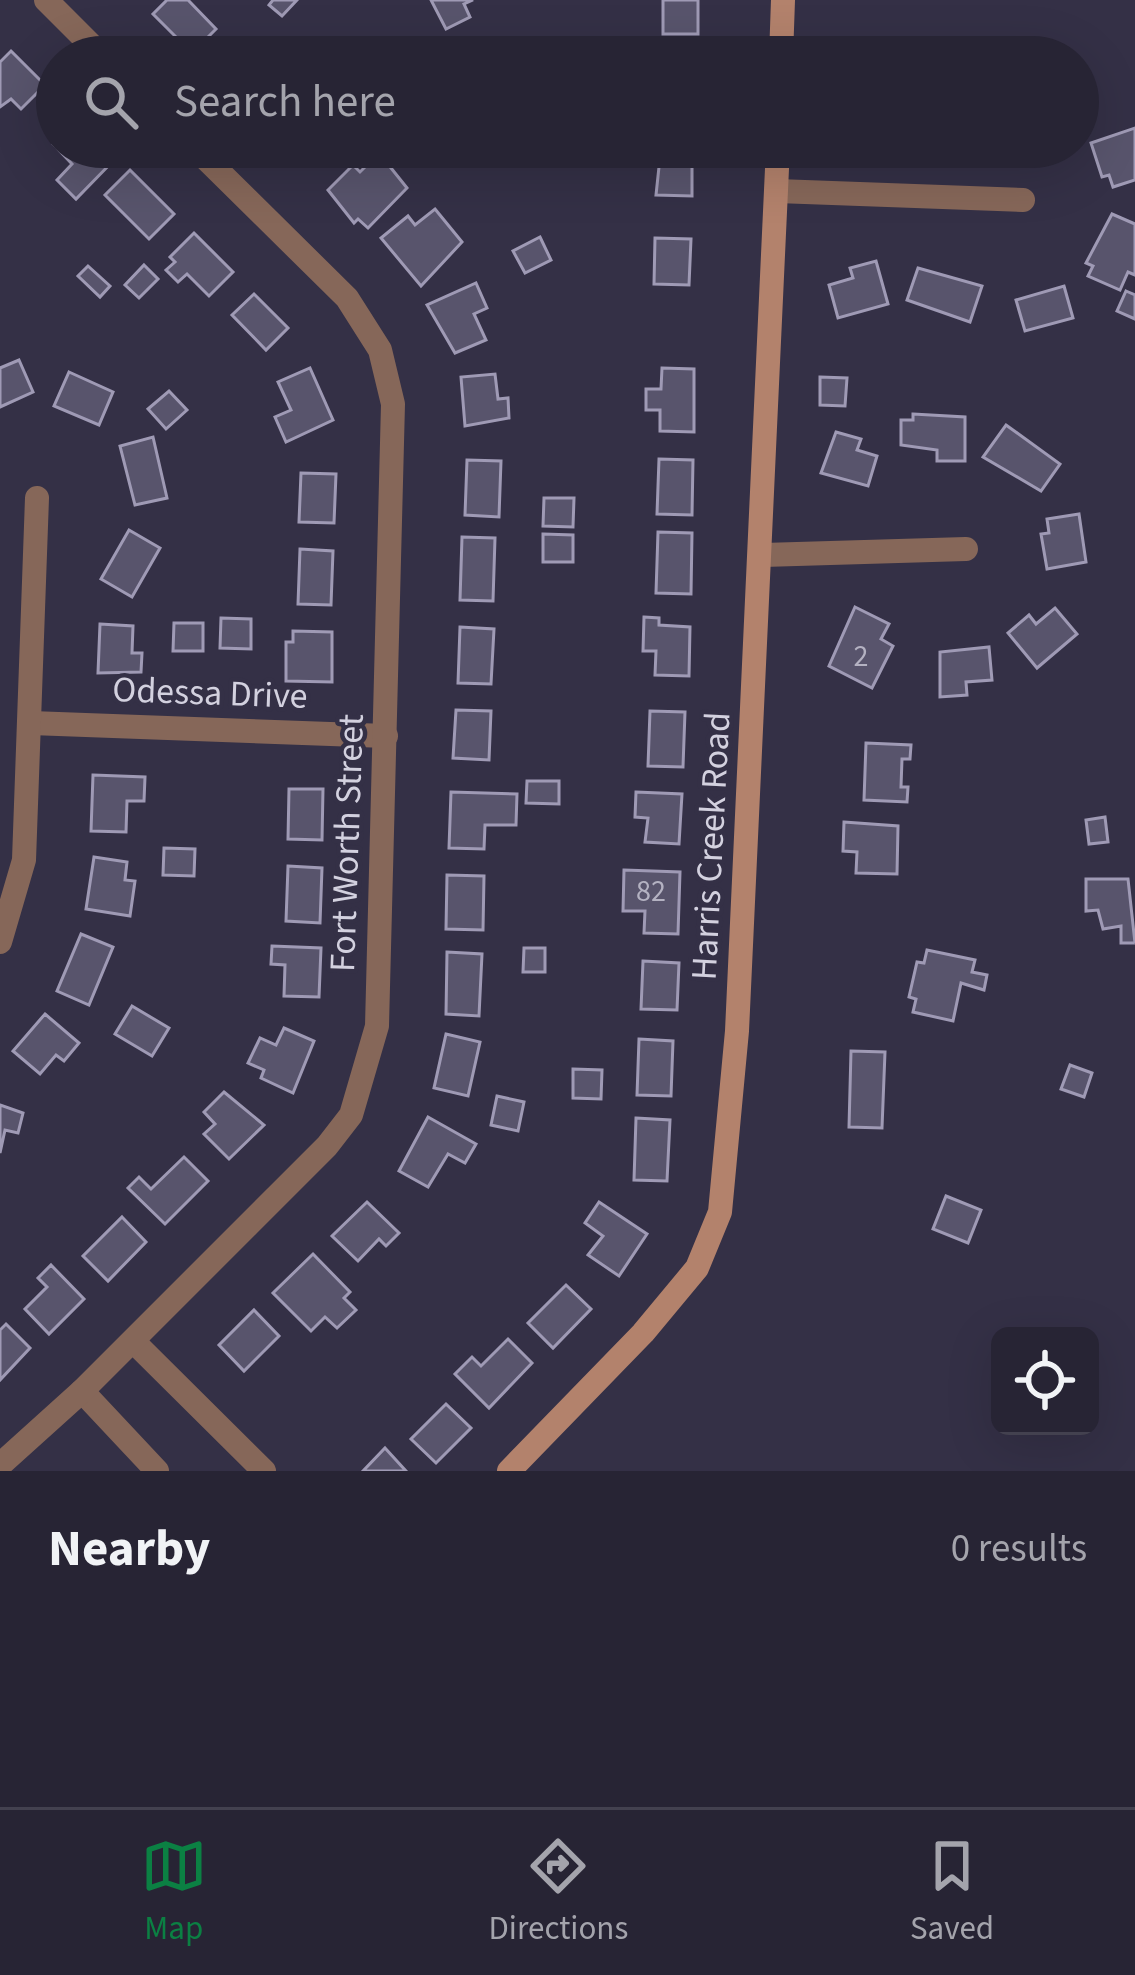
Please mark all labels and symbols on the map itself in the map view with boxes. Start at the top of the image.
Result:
house number: 2 [854,635,868,678]
street label: Odessa Drive [112,664,308,722]
street label: Harris Creek Road [679,711,743,981]
street label: Fort Worth Street [317,713,377,973]
house number: 82 [636,870,666,913]

